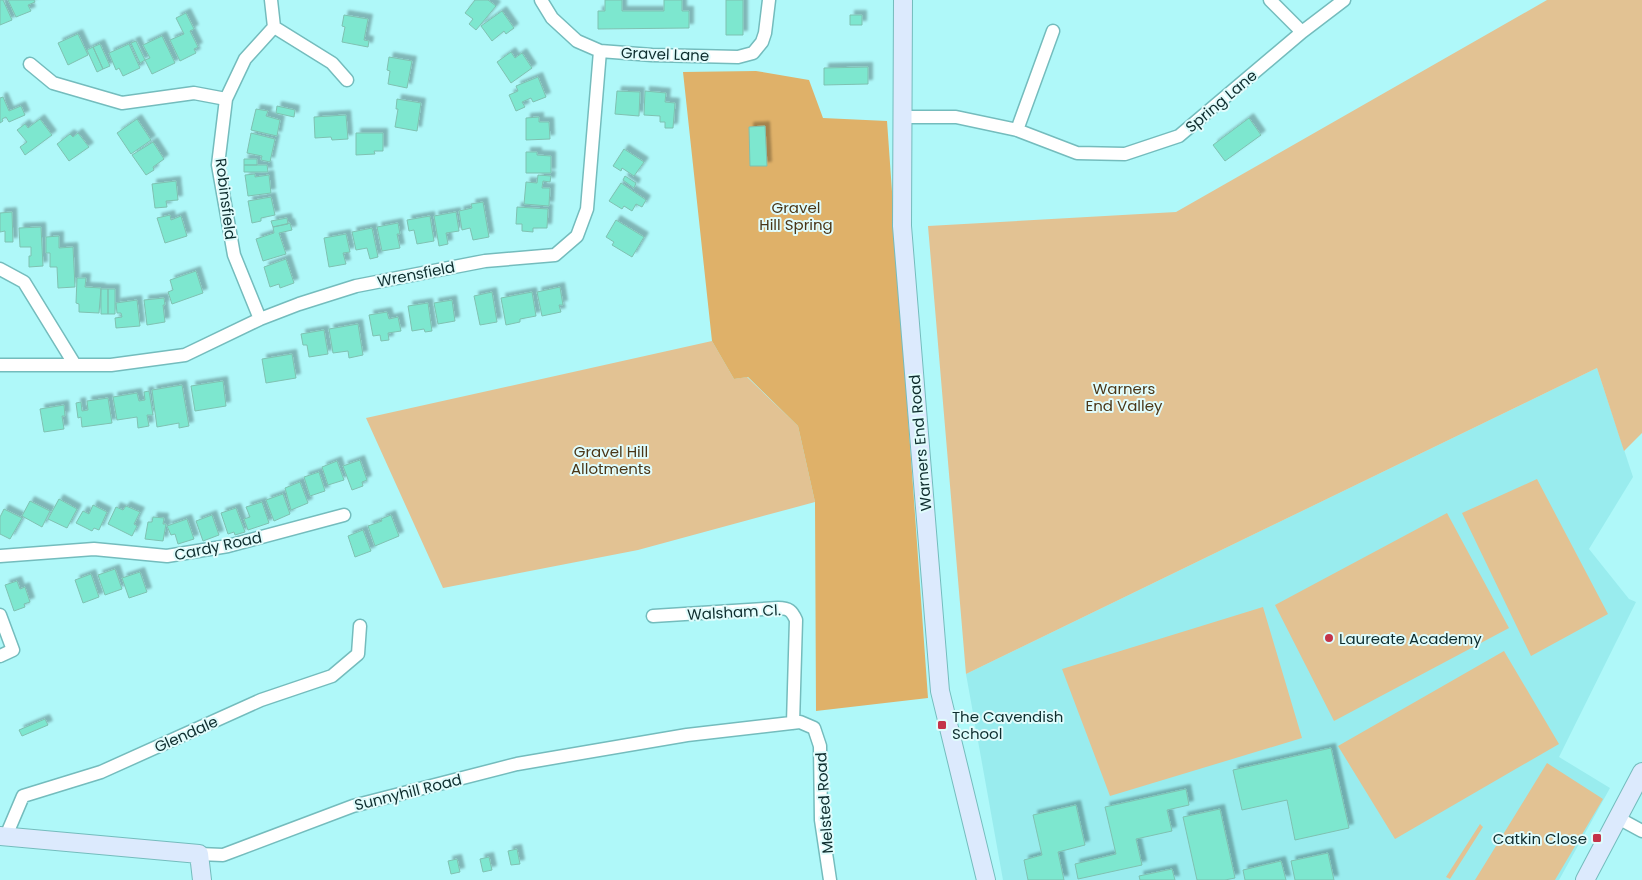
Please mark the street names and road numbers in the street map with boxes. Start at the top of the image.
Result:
street label: Gravel Lane [620,42,710,66]
street label: Spring Lane [1181,65,1261,137]
street label: Robinsfield [211,157,241,241]
street label: Wrensfield [375,256,457,292]
street label: Warners End Road [904,374,936,512]
street label: Cardy Road [172,526,264,566]
street label: Walsham Cl. [687,599,781,625]
street label: Glendale [151,711,221,757]
street label: Melsted Road [810,752,838,854]
street label: Sunnyhill Road [352,769,464,815]

